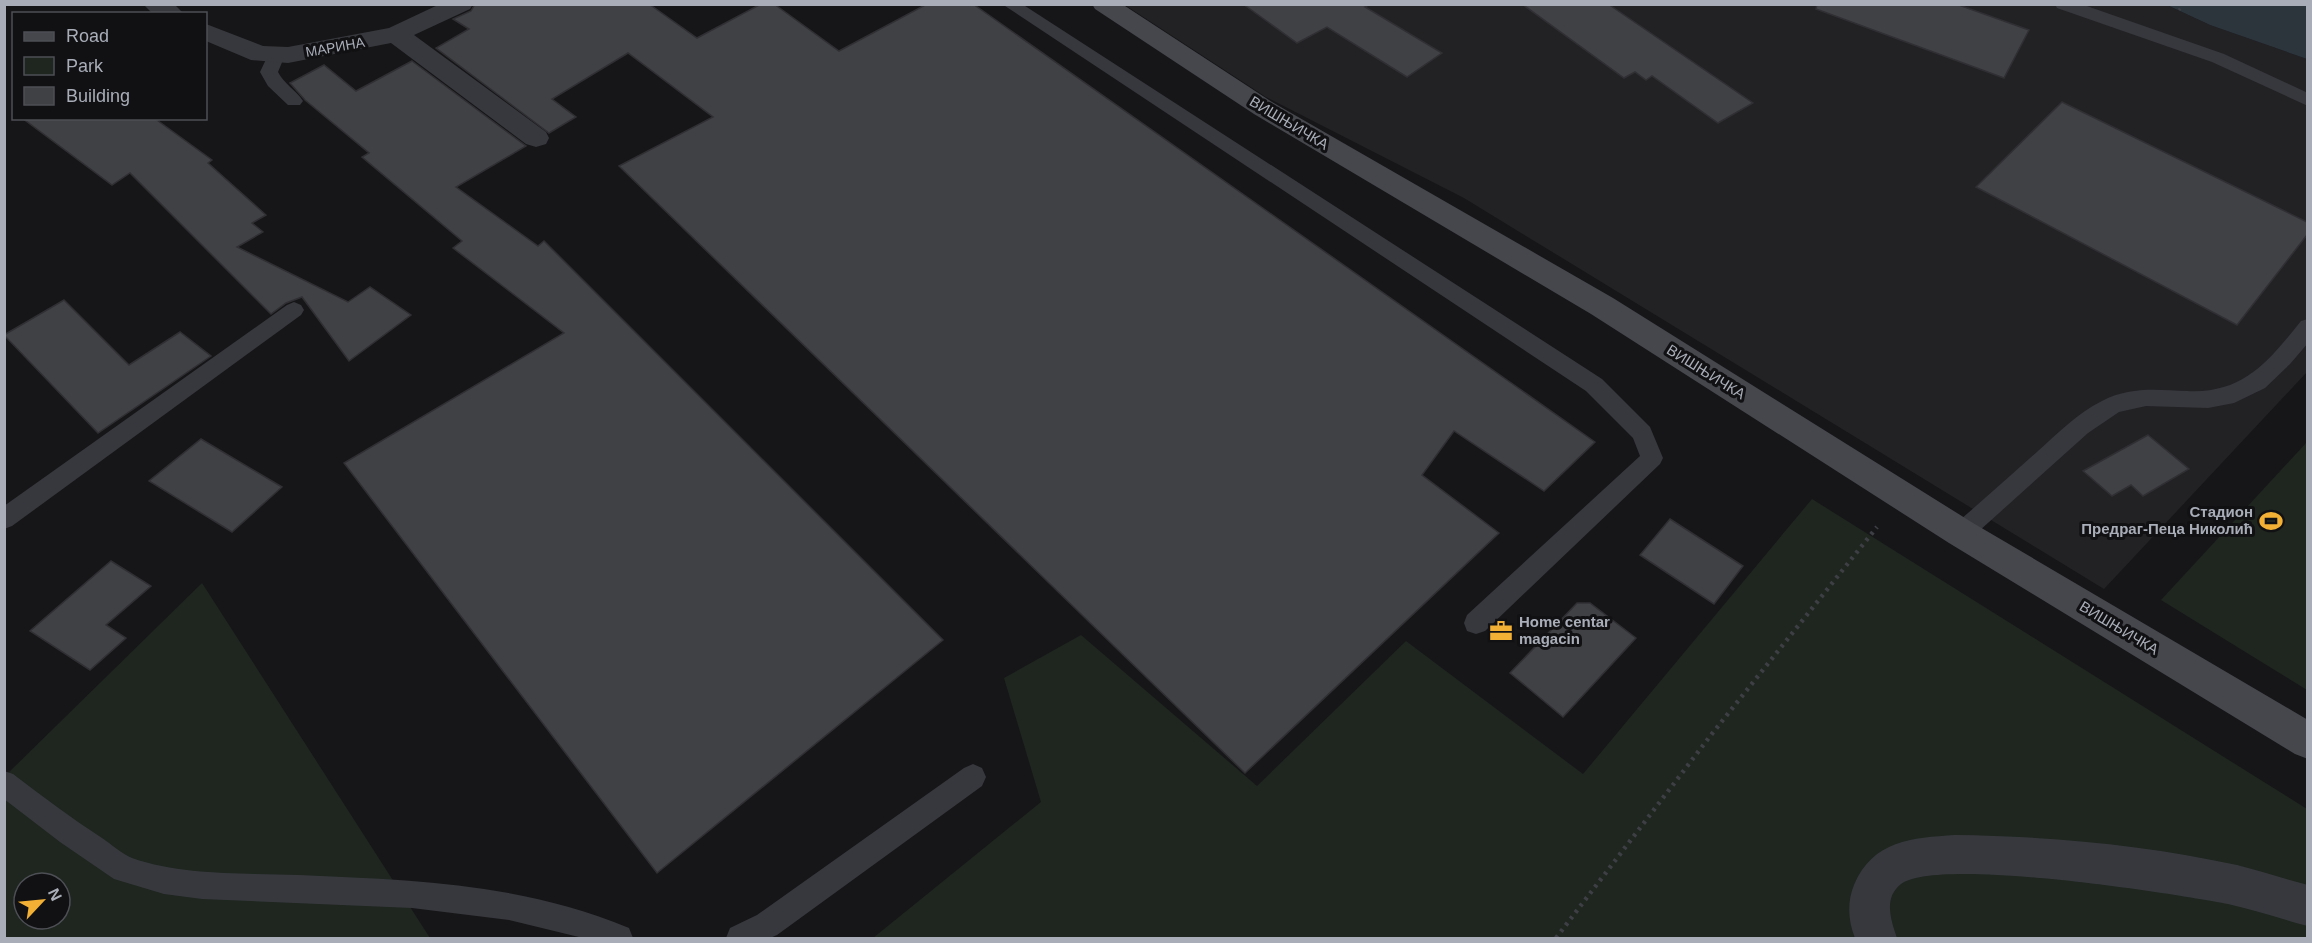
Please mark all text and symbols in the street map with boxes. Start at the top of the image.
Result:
legend [12,12,207,120]
text: Road [66,26,109,46]
street label: МАРИНА [304,34,367,60]
text: Park [66,56,104,76]
text: Building [66,86,130,106]
street label: ВИШЊИЧКА [1247,92,1332,153]
street label: ВИШЊИЧКА [1664,341,1749,402]
place label: Стадион Предраг-Пеца Николић [2081,503,2253,537]
sports icon: Стадион Предраг-Пеца Николић [2258,508,2284,534]
street label: ВИШЊИЧКА [2077,597,2162,658]
place label: Home centar magacin [1519,613,1610,647]
office icon: Home centar magacin [1488,618,1514,644]
north arrow [12,871,72,931]
text: N [45,886,65,904]

